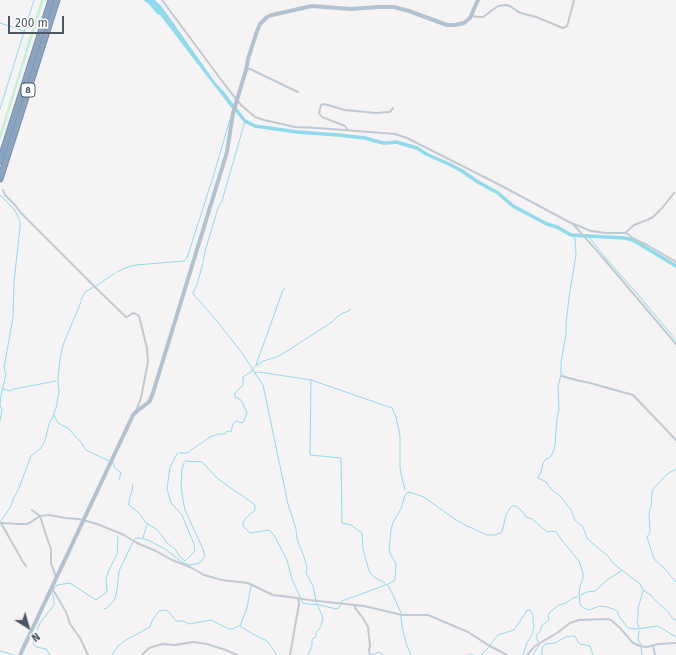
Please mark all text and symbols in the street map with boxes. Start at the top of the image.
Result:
scale bar [10,8,66,34]
text: 200 m [15,16,48,30]
road number: 8 [21,83,35,97]
north arrow [8,607,48,647]
text: N [29,630,42,644]

